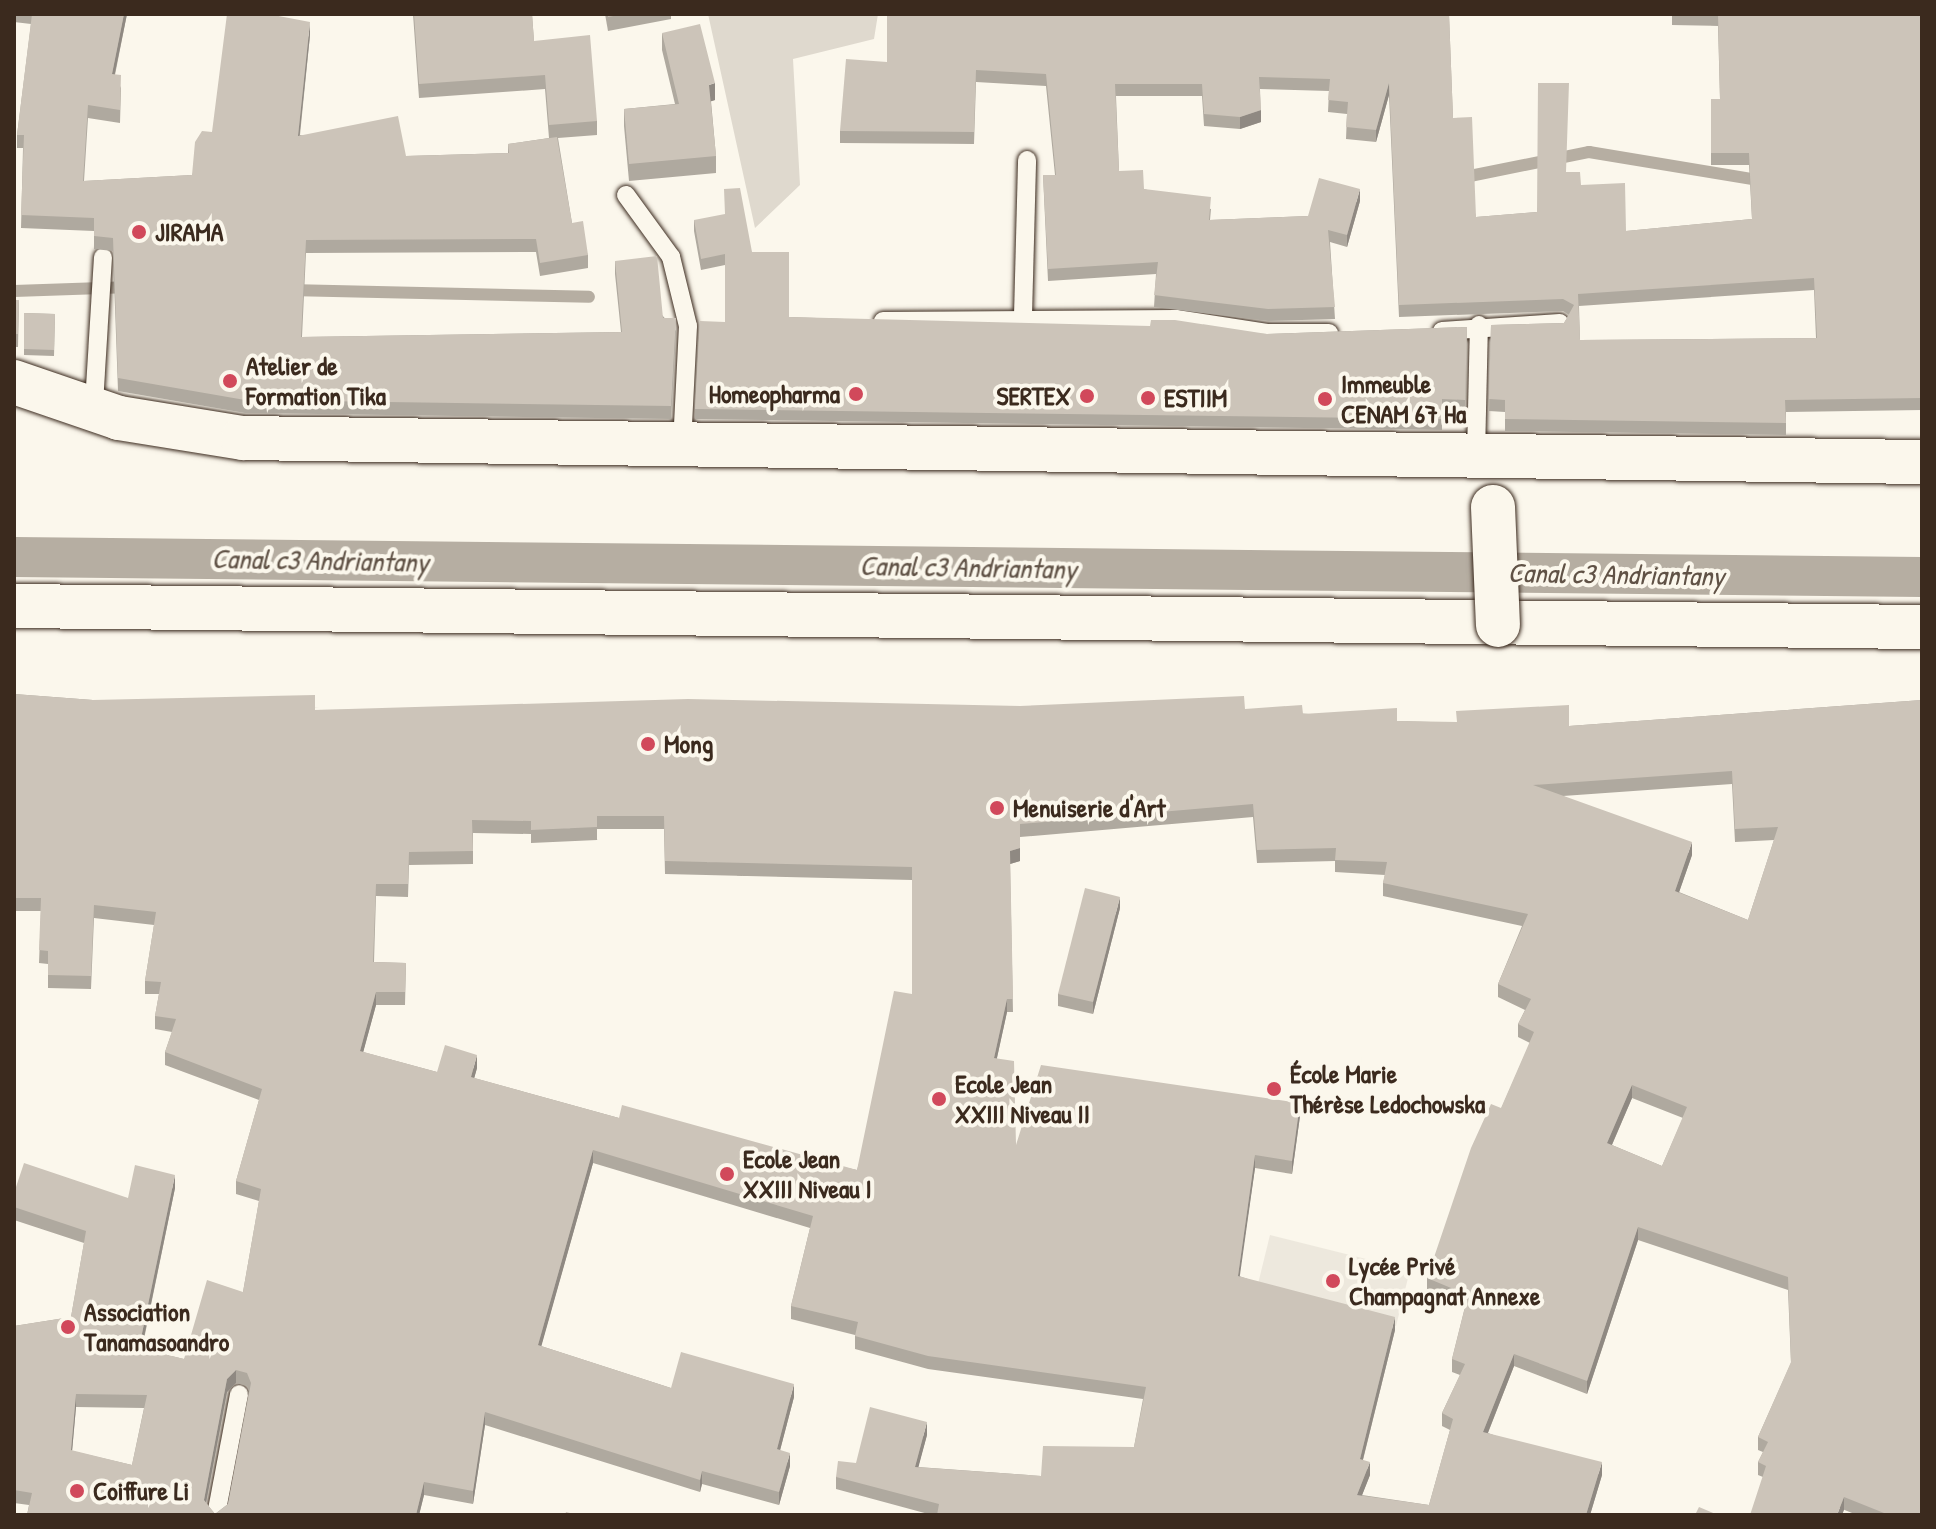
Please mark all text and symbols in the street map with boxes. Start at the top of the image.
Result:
place label: JIRAMA [155,216,223,248]
marker: JIRAMA [130,223,148,241]
place label: Atelier de Formation Tika [246,350,386,412]
place label: Immeuble CENAM 67 Ha [1341,368,1466,430]
marker: Atelier de Formation Tika [221,372,239,390]
place label: Homeopharma [709,378,840,410]
place label: SERTEX [996,380,1071,412]
place label: ESTIIM [1164,382,1227,414]
marker: Homeopharma [847,385,865,403]
marker: SERTEX [1078,387,1096,405]
marker: ESTIIM [1139,389,1157,407]
marker: Immeuble CENAM 67 Ha [1316,390,1334,408]
water label: Canal c3 Andriantany [211,541,429,579]
water label: Canal c3 Andriantany [859,548,1077,586]
water label: Canal c3 Andriantany [1507,555,1725,593]
place label: Mong [664,728,713,760]
marker: Mong [639,735,657,753]
place label: Menuiserie d'Art [1013,792,1165,824]
marker: Menuiserie d'Art [988,799,1006,817]
place label: École Marie Thérèse Ledochowska [1290,1058,1485,1120]
place label: Ecole Jean XXIII Niveau II [955,1068,1090,1130]
marker: École Marie Thérèse Ledochowska [1265,1080,1283,1098]
marker: Ecole Jean XXIII Niveau II [930,1090,948,1108]
place label: Ecole Jean XXIII Niveau I [743,1143,872,1204]
marker: Ecole Jean XXIII Niveau I [718,1165,736,1183]
place label: Lycée Privé Champagnat Annexe [1349,1250,1540,1312]
marker: Lycée Privé Champagnat Annexe [1324,1272,1342,1290]
place label: Association Tanamasoandro [84,1296,229,1358]
marker: Association Tanamasoandro [59,1318,77,1336]
place label: Coiffure Li [93,1475,189,1507]
marker: Coiffure Li [68,1482,86,1500]

